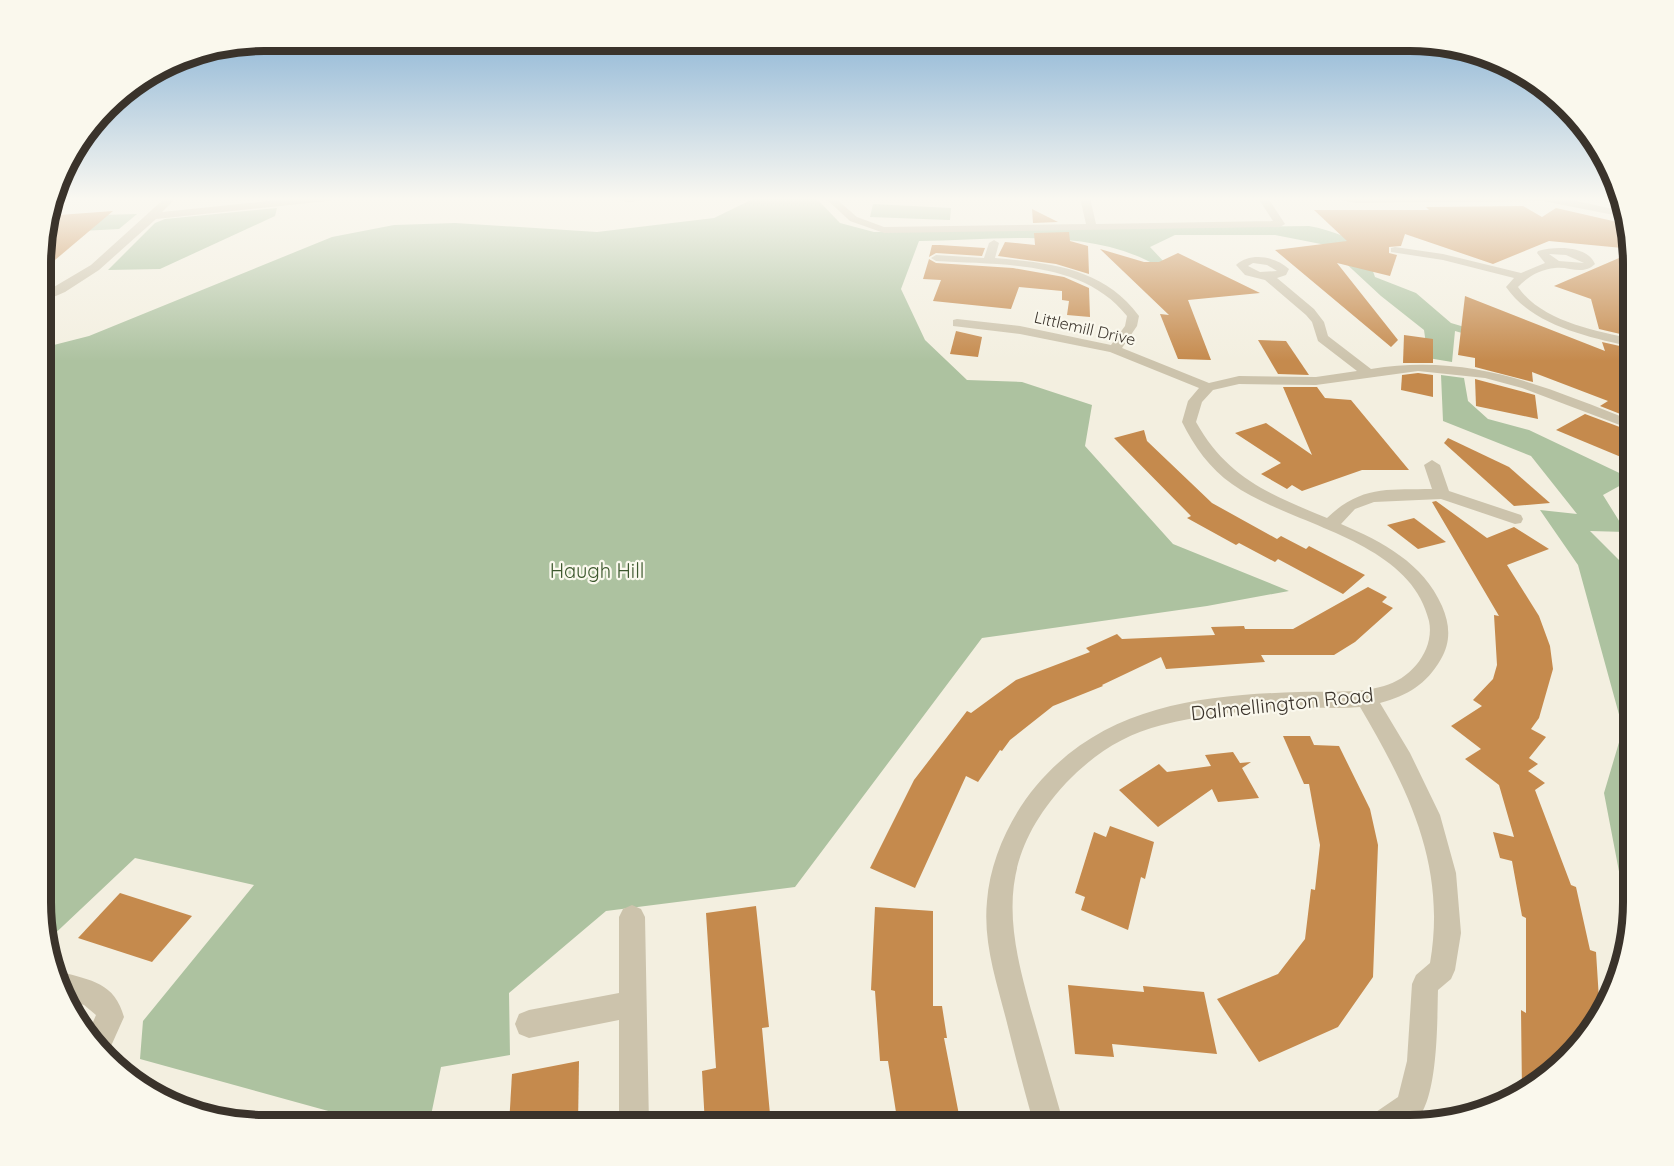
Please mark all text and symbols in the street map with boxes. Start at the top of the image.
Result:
street label: Littlemill Drive [1032,307,1138,349]
park label: Haugh Hill [550,558,644,583]
street label: Dalmellington Road [1189,681,1375,726]

